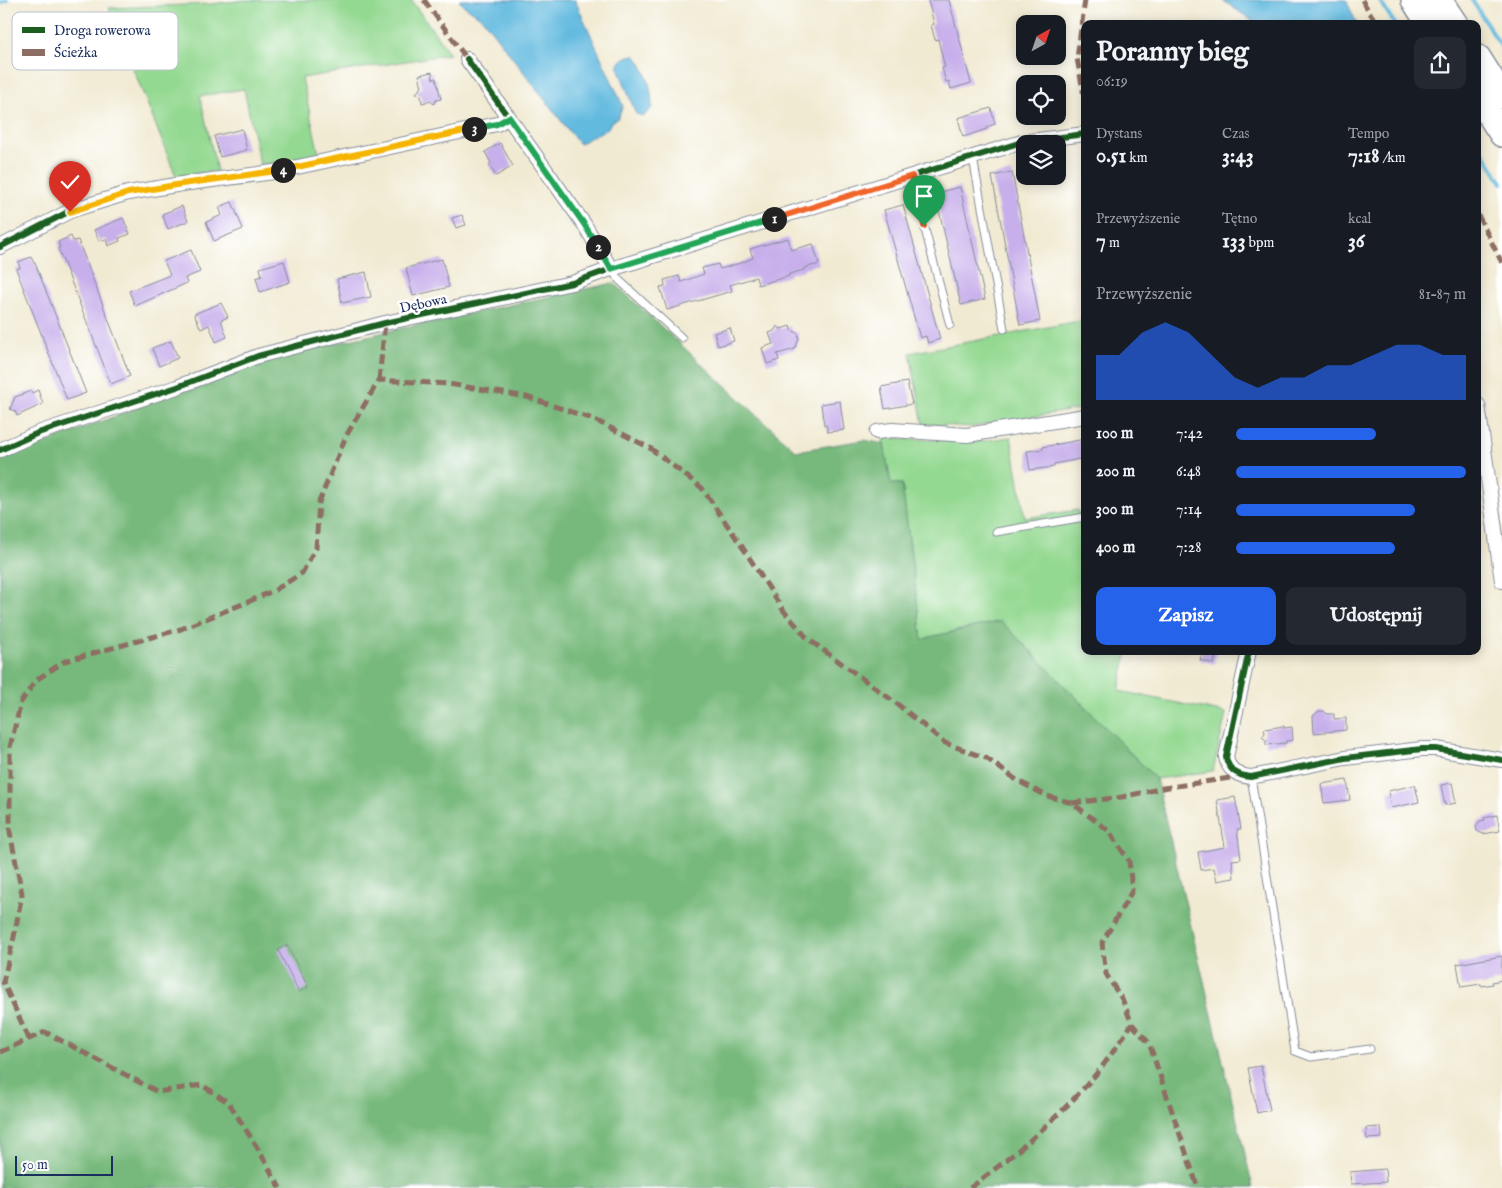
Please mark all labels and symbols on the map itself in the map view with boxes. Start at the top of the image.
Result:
legend [12,12,178,70]
north arrow [1016,15,1066,65]
text: Droga rowerowa [54,22,151,40]
text: Ścieżka [54,43,98,62]
pin: 3 [462,116,486,142]
pin: 4 [270,158,296,182]
pin [49,161,91,212]
pin [903,175,945,226]
pin: 1 [762,206,786,232]
pin: 2 [586,234,610,260]
street label: Dębowa [398,290,449,318]
scale bar [15,1153,112,1176]

